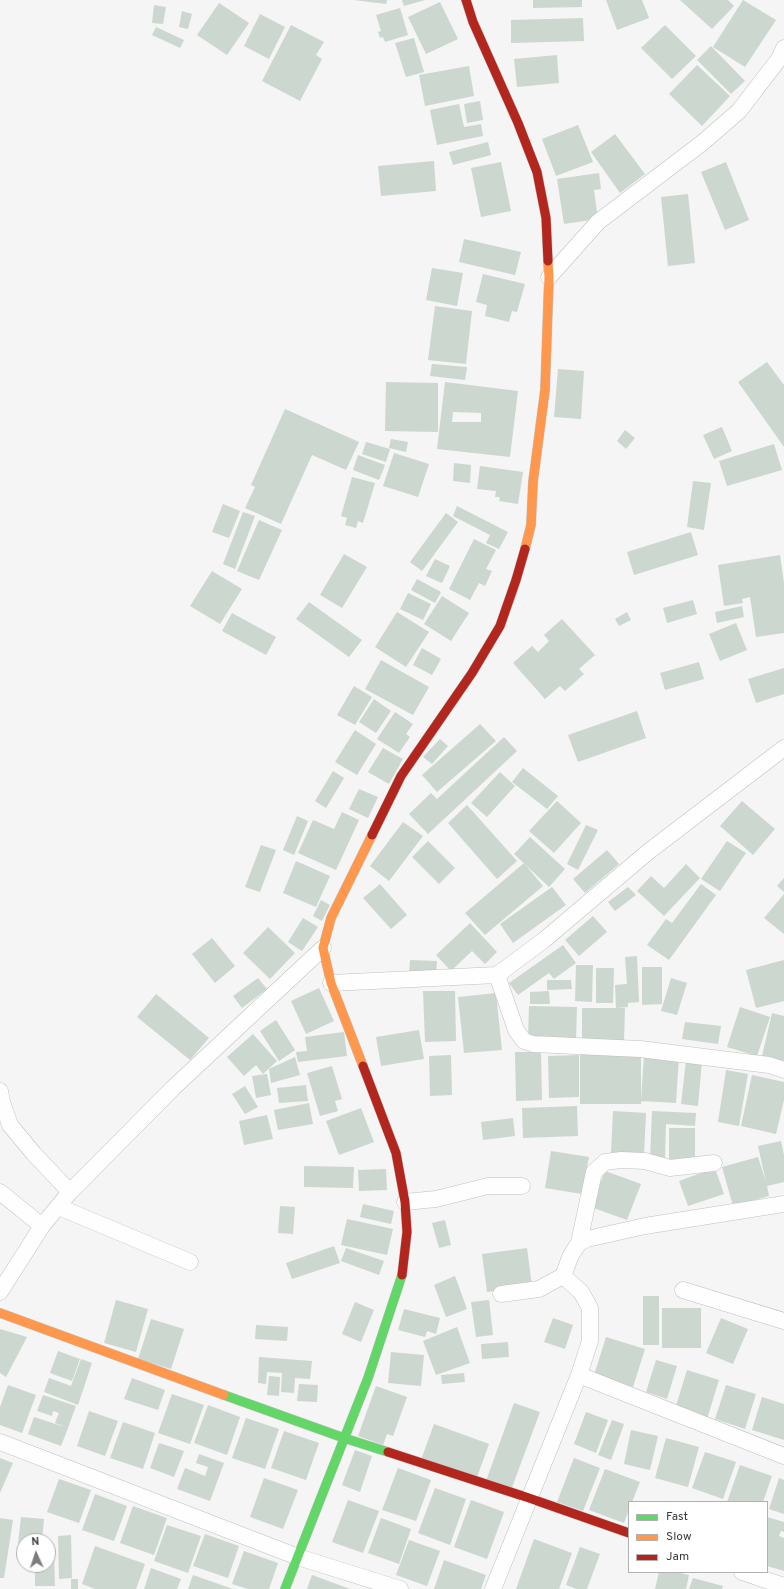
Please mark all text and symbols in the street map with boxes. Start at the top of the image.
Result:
legend [628,1501,768,1573]
text: Fast [666,1509,688,1525]
text: Slow [666,1529,692,1545]
north arrow [16,1533,56,1573]
text: N [31,1535,40,1549]
text: Jam [666,1549,689,1565]

